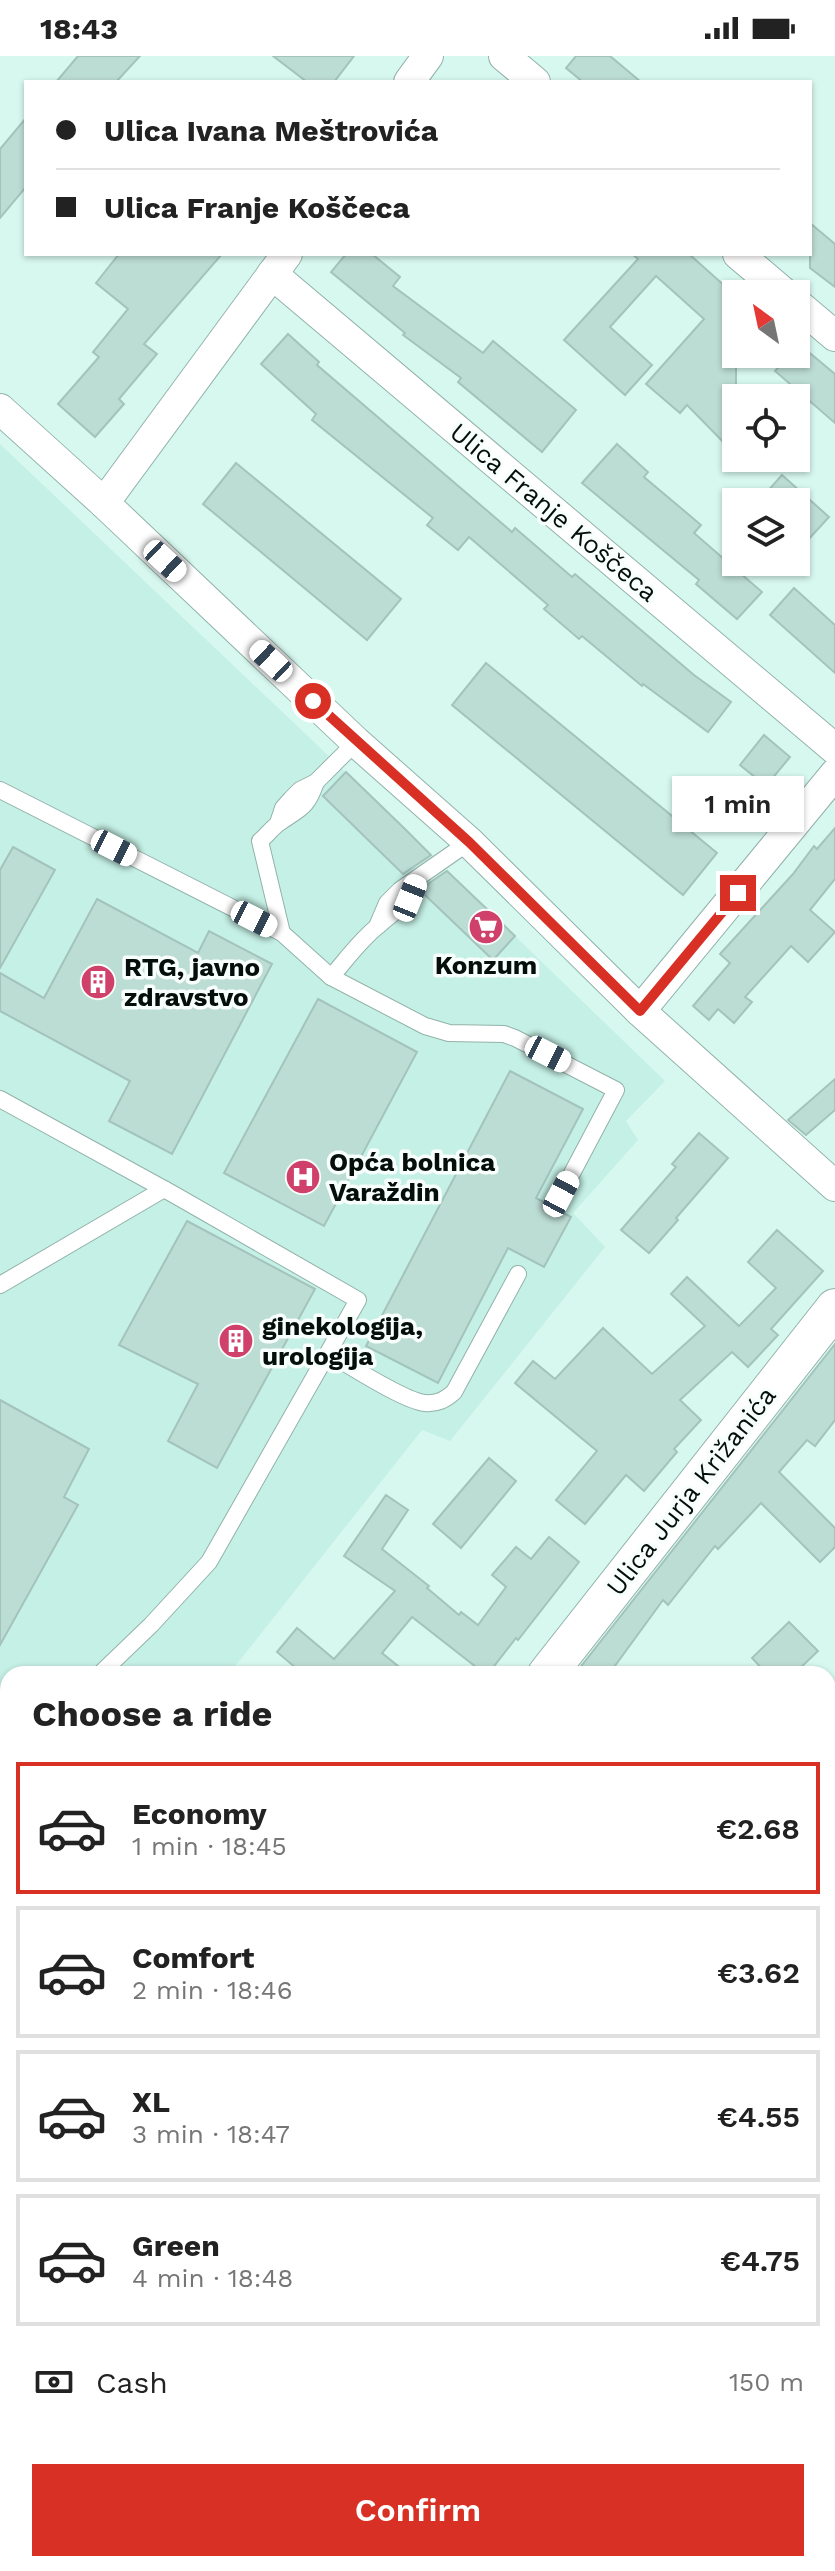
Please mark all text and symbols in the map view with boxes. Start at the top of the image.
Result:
text: 18:43 [40,11,118,46]
text: Ulica Ivana Meštrovića [104,113,438,148]
text: Ulica Franje Koščeca [104,190,410,225]
north arrow [722,280,810,368]
map controls [722,280,810,576]
button: locate [722,384,810,472]
street label: Ulica Franje Koščeca [444,416,664,608]
button: layers [722,488,810,576]
car [139,536,191,586]
car [245,636,297,686]
route start [295,683,331,719]
callout: 1 min [672,777,804,833]
text: 1 min [705,789,771,819]
car [87,826,141,870]
car [390,871,430,925]
route end [720,875,756,911]
car [227,897,281,941]
supermarket icon: Konzum [467,908,505,946]
place label: Konzum [435,950,537,980]
place label: RTG, javno zdravstvo [124,952,260,1012]
building icon: RTG, javno zdravstvo [79,963,117,1001]
car [521,1032,575,1076]
place label: Opća bolnica Varaždin [329,1147,495,1207]
hospital icon: Opća bolnica Varaždin [284,1158,322,1196]
car [539,1167,583,1221]
place label: ginekologija, urologija [262,1311,423,1371]
building icon: ginekologija, urologija [217,1322,255,1360]
street label: Ulica Jurja Križanića [600,1380,782,1601]
text: Choose a ride [32,1693,272,1735]
icon: car [36,1792,108,1864]
text: Economy [132,1796,267,1831]
text: €2.68 [716,1811,800,1846]
text: 1 min · 18:45 [132,1831,287,1861]
icon: car [36,1936,108,2008]
text: Comfort [132,1940,254,1975]
text: €3.62 [717,1955,800,1990]
text: 2 min · 18:46 [132,1975,292,2005]
icon: car [36,2080,108,2152]
text: XL [132,2084,170,2119]
text: €4.55 [717,2099,800,2134]
text: 3 min · 18:47 [132,2119,290,2149]
icon: car [36,2224,108,2296]
text: Green [132,2228,220,2263]
text: €4.75 [720,2243,800,2278]
text: 4 min · 18:48 [132,2263,293,2293]
icon: cash [32,2360,76,2404]
text: Cash [96,2365,168,2400]
text: 150 m [729,2367,804,2397]
button: Confirm [32,2464,804,2556]

